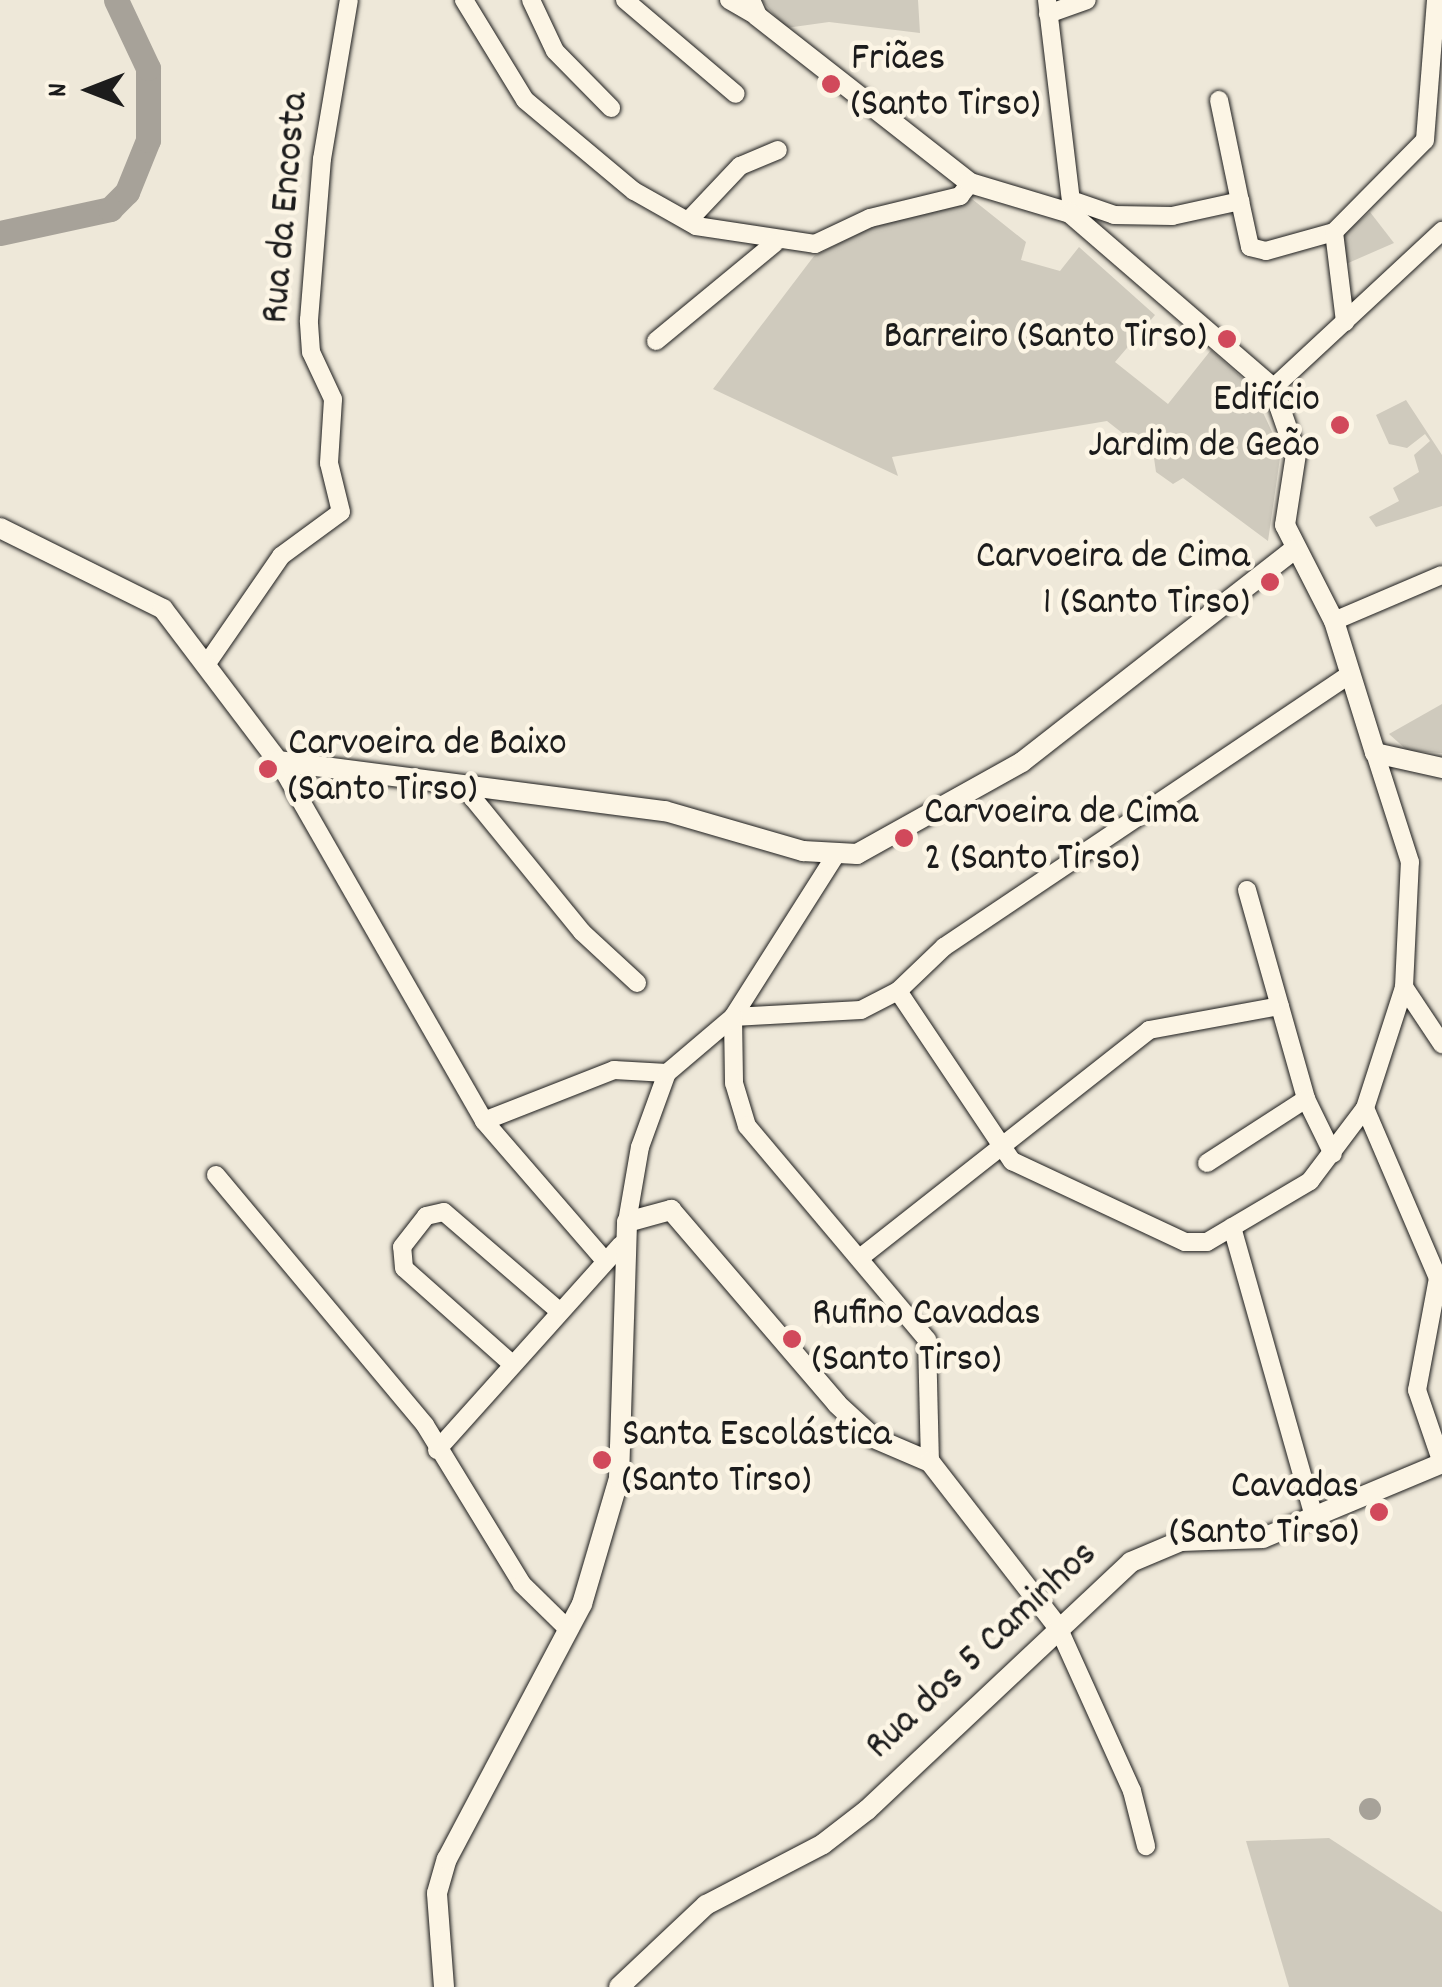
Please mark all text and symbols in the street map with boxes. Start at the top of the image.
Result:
place label: Friães (Santo Tirso) [851,37,1040,131]
north arrow [40,40,140,140]
marker: Friães (Santo Tirso) [820,73,842,95]
text: N [40,83,80,97]
street label: Rua da Encosta [254,90,322,326]
place label: Barreiro (Santo Tirso) [883,315,1207,363]
marker: Barreiro (Santo Tirso) [1216,328,1238,350]
place label: Edifício Jardim de Geão [1088,378,1320,472]
marker: Edifício Jardim de Geão [1329,414,1351,436]
place label: Carvoeira de Cima 1 (Santo Tirso) [976,535,1250,629]
marker: Carvoeira de Cima 1 (Santo Tirso) [1259,571,1281,593]
place label: Carvoeira de Baixo (Santo Tirso) [288,722,567,816]
marker: Carvoeira de Baixo (Santo Tirso) [257,758,279,780]
place label: Carvoeira de Cima 2 (Santo Tirso) [924,791,1198,885]
marker: Carvoeira de Cima 2 (Santo Tirso) [893,827,915,849]
place label: Rufino Cavadas (Santo Tirso) [812,1292,1041,1386]
marker: Rufino Cavadas (Santo Tirso) [781,1328,803,1350]
place label: Santa Escolástica (Santo Tirso) [622,1413,892,1507]
marker: Santa Escolástica (Santo Tirso) [591,1449,613,1471]
place label: Cavadas (Santo Tirso) [1170,1465,1359,1559]
marker: Cavadas (Santo Tirso) [1368,1501,1390,1523]
street label: Rua dos 5 Caminhos [857,1532,1109,1772]

